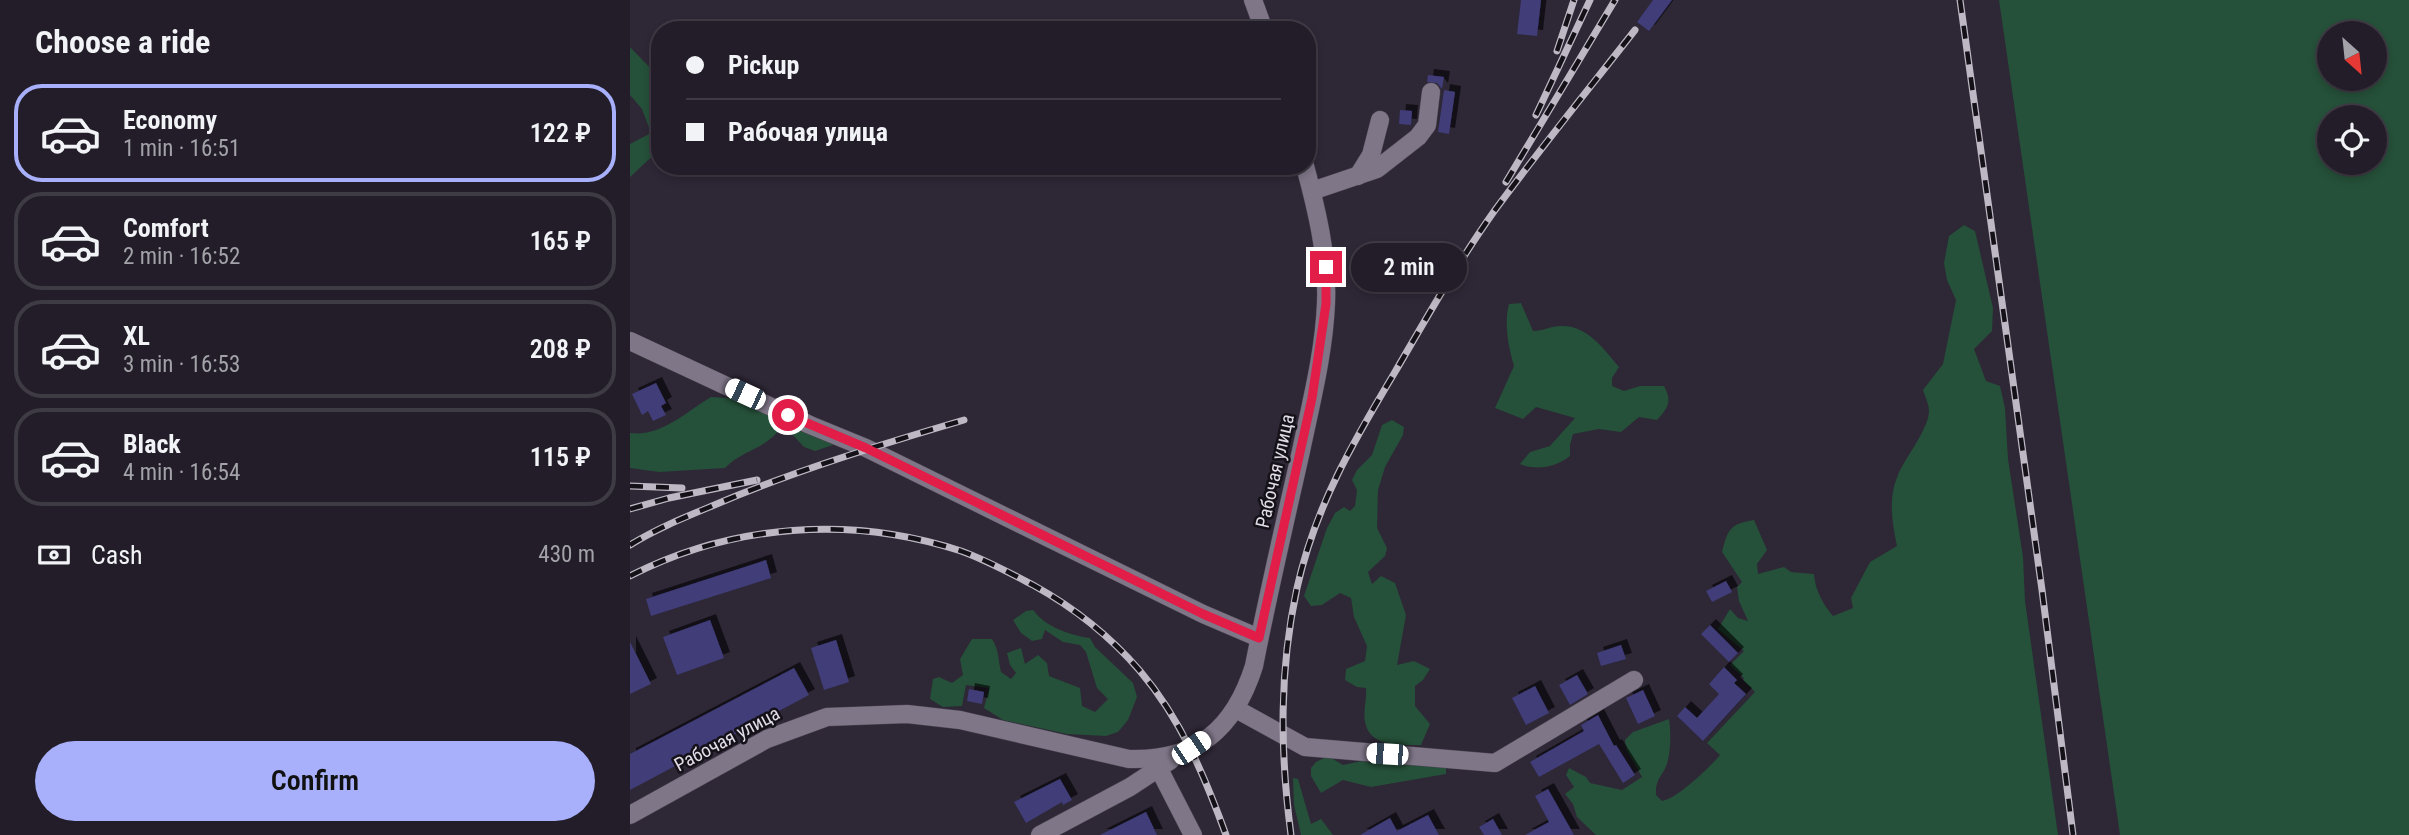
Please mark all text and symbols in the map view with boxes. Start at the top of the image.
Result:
north arrow [2317,21,2387,91]
map controls [2317,21,2387,175]
text: Choose a ride [35,23,210,61]
text: Pickup [728,50,799,80]
icon: car [39,102,102,165]
text: Economy [123,105,217,135]
button: locate [2317,105,2387,175]
text: Рабочая улица [728,117,888,147]
text: 122 ₽ [530,118,591,148]
text: 1 min · 16:51 [123,135,240,162]
icon: car [39,210,102,273]
text: Comfort [123,213,209,243]
text: 165 ₽ [530,226,591,256]
text: 2 min · 16:52 [123,243,240,270]
callout: 2 min [1350,243,1466,292]
route end [1310,251,1342,283]
text: 2 min [1384,254,1434,281]
icon: car [39,318,102,381]
text: XL [123,321,150,351]
text: 208 ₽ [530,334,591,364]
text: 3 min · 16:53 [123,351,240,378]
car [722,376,769,412]
route start [772,399,804,431]
street label: Рабочая улица [1251,412,1299,530]
icon: car [39,426,102,489]
text: Black [123,429,181,459]
text: 115 ₽ [530,442,591,472]
text: 4 min · 16:54 [123,459,240,486]
icon: cash [35,536,73,574]
text: Cash [91,540,143,570]
text: 430 m [538,541,595,568]
street label: Рабочая улица [670,702,784,776]
car [1168,728,1215,768]
button: Confirm [35,741,595,821]
car [1366,742,1409,766]

